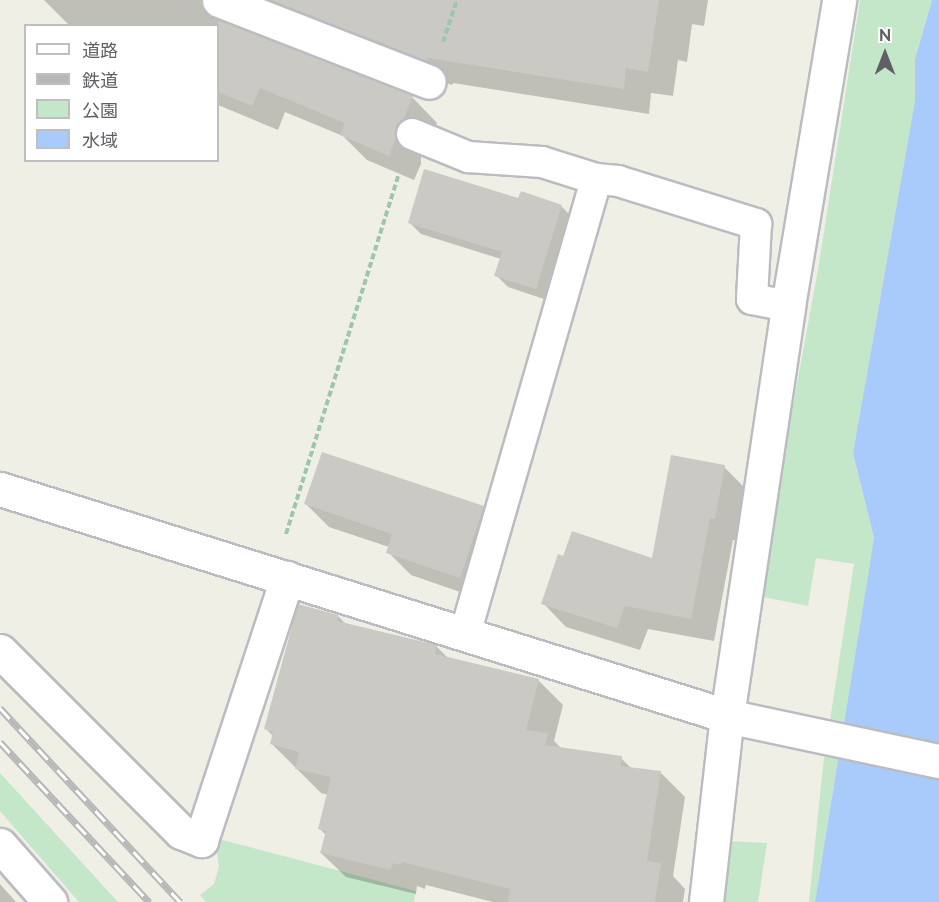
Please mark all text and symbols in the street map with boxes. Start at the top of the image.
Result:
legend [24,24,219,162]
north arrow [855,24,915,84]
text: N [879,26,891,45]
text: 道路 [82,40,118,61]
text: 鉄道 [82,70,118,91]
text: 公園 [82,100,118,121]
text: 水域 [82,130,118,151]

